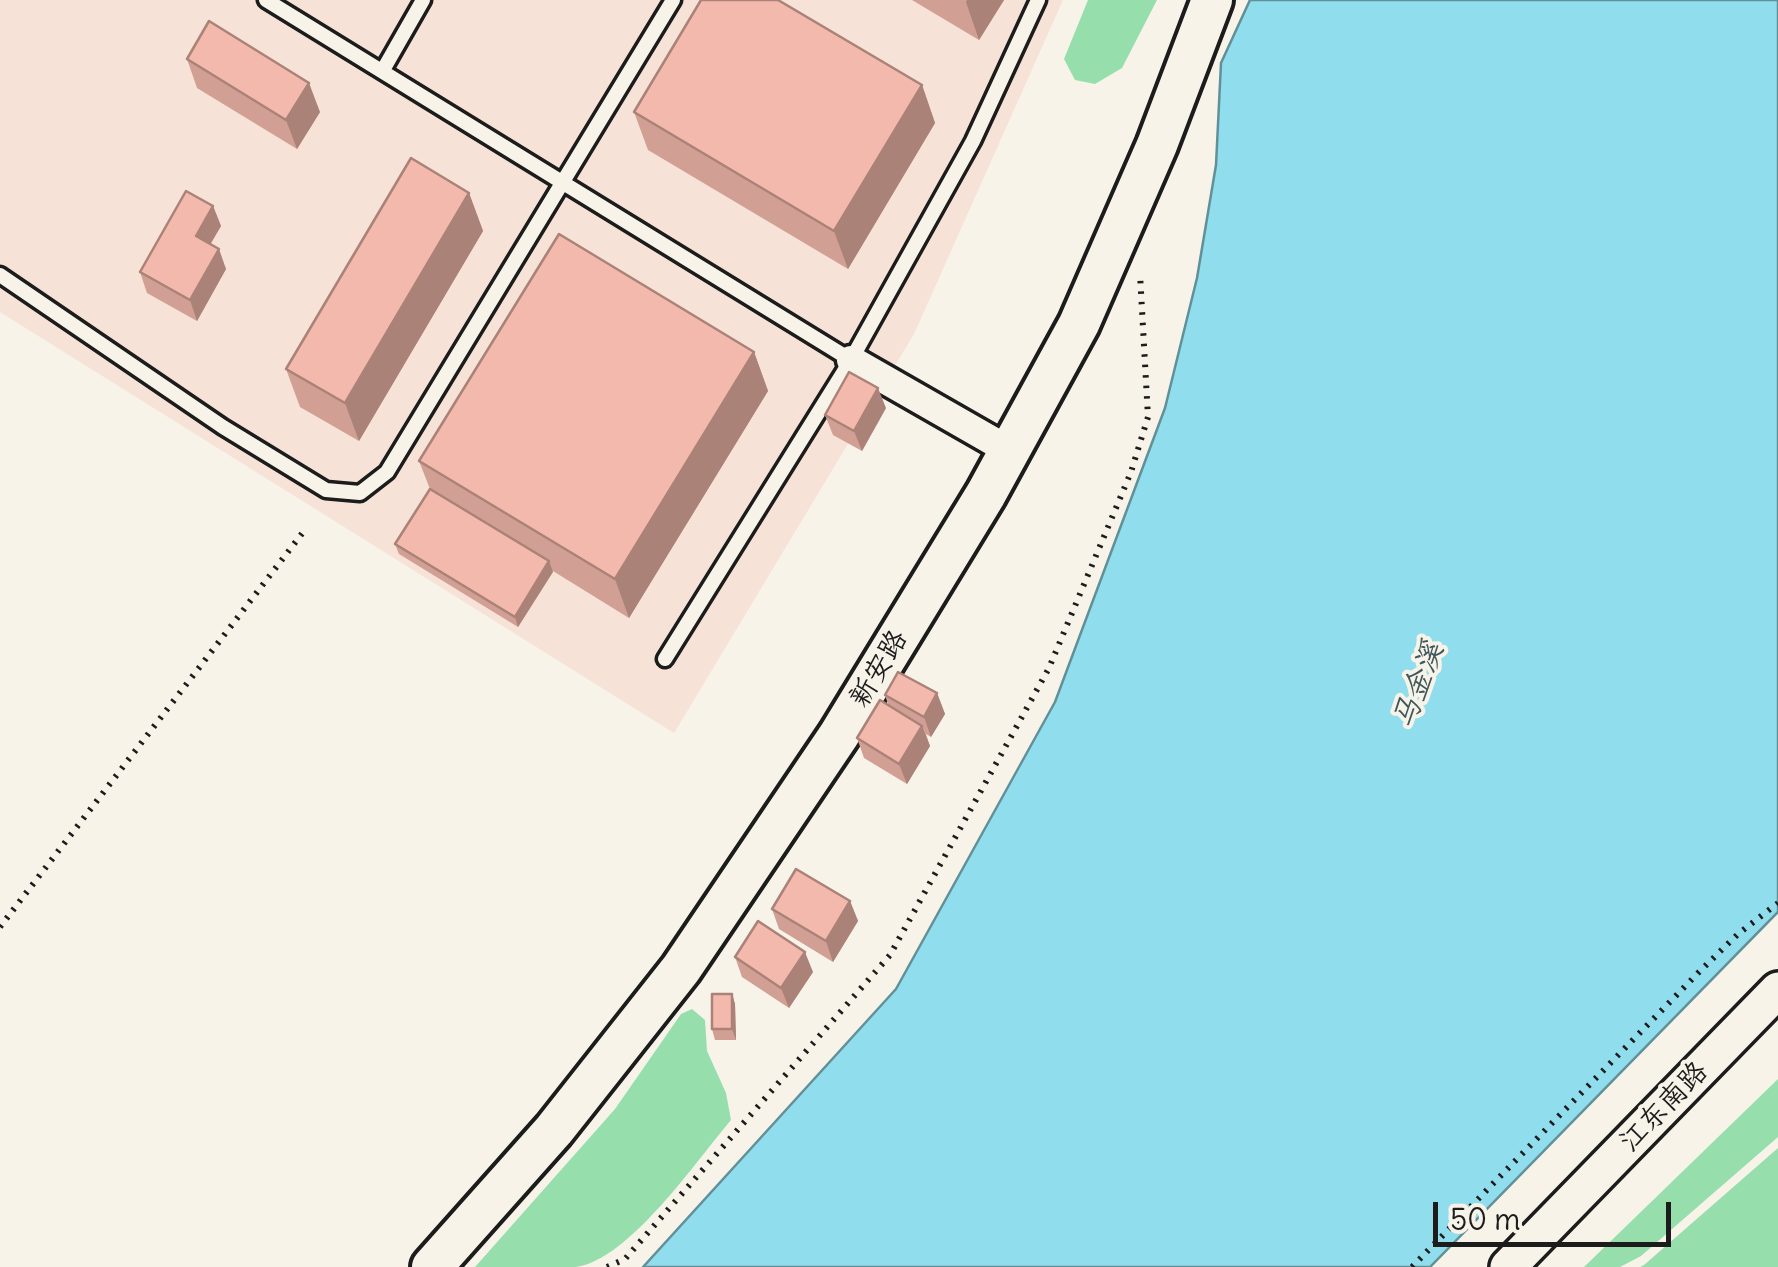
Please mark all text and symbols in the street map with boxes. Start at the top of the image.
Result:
street label: 新安路 [843,624,915,714]
water label: 马金溪 [1386,638,1452,734]
street label: 江东南路 [1613,1055,1715,1159]
scale bar [1438,1182,1676,1244]
text: 50 m [1450,1200,1520,1238]

